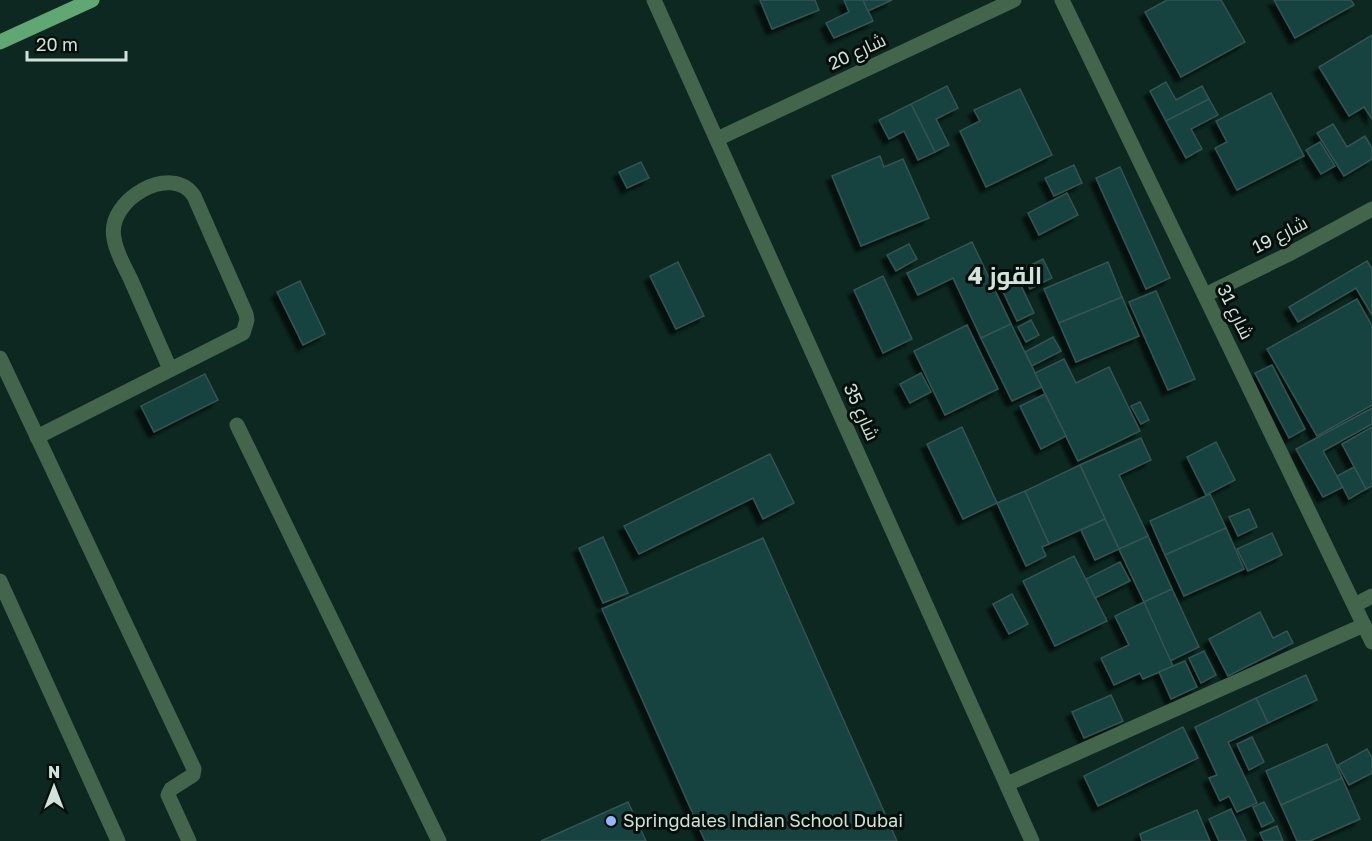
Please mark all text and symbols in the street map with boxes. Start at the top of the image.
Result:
scale bar [27,24,126,62]
street label: شارع 20 [824,28,890,76]
text: 20 m [36,33,78,55]
street label: شارع 19 [1248,211,1312,259]
district label: القوز 4 [968,260,1042,290]
street label: شارع 31 [1211,280,1259,344]
street label: شارع 35 [838,380,884,444]
north arrow [24,757,84,817]
text: N [48,762,60,782]
place label: Springdales Indian School Dubai [623,809,903,831]
marker: Springdales Indian School Dubai [604,814,618,828]

